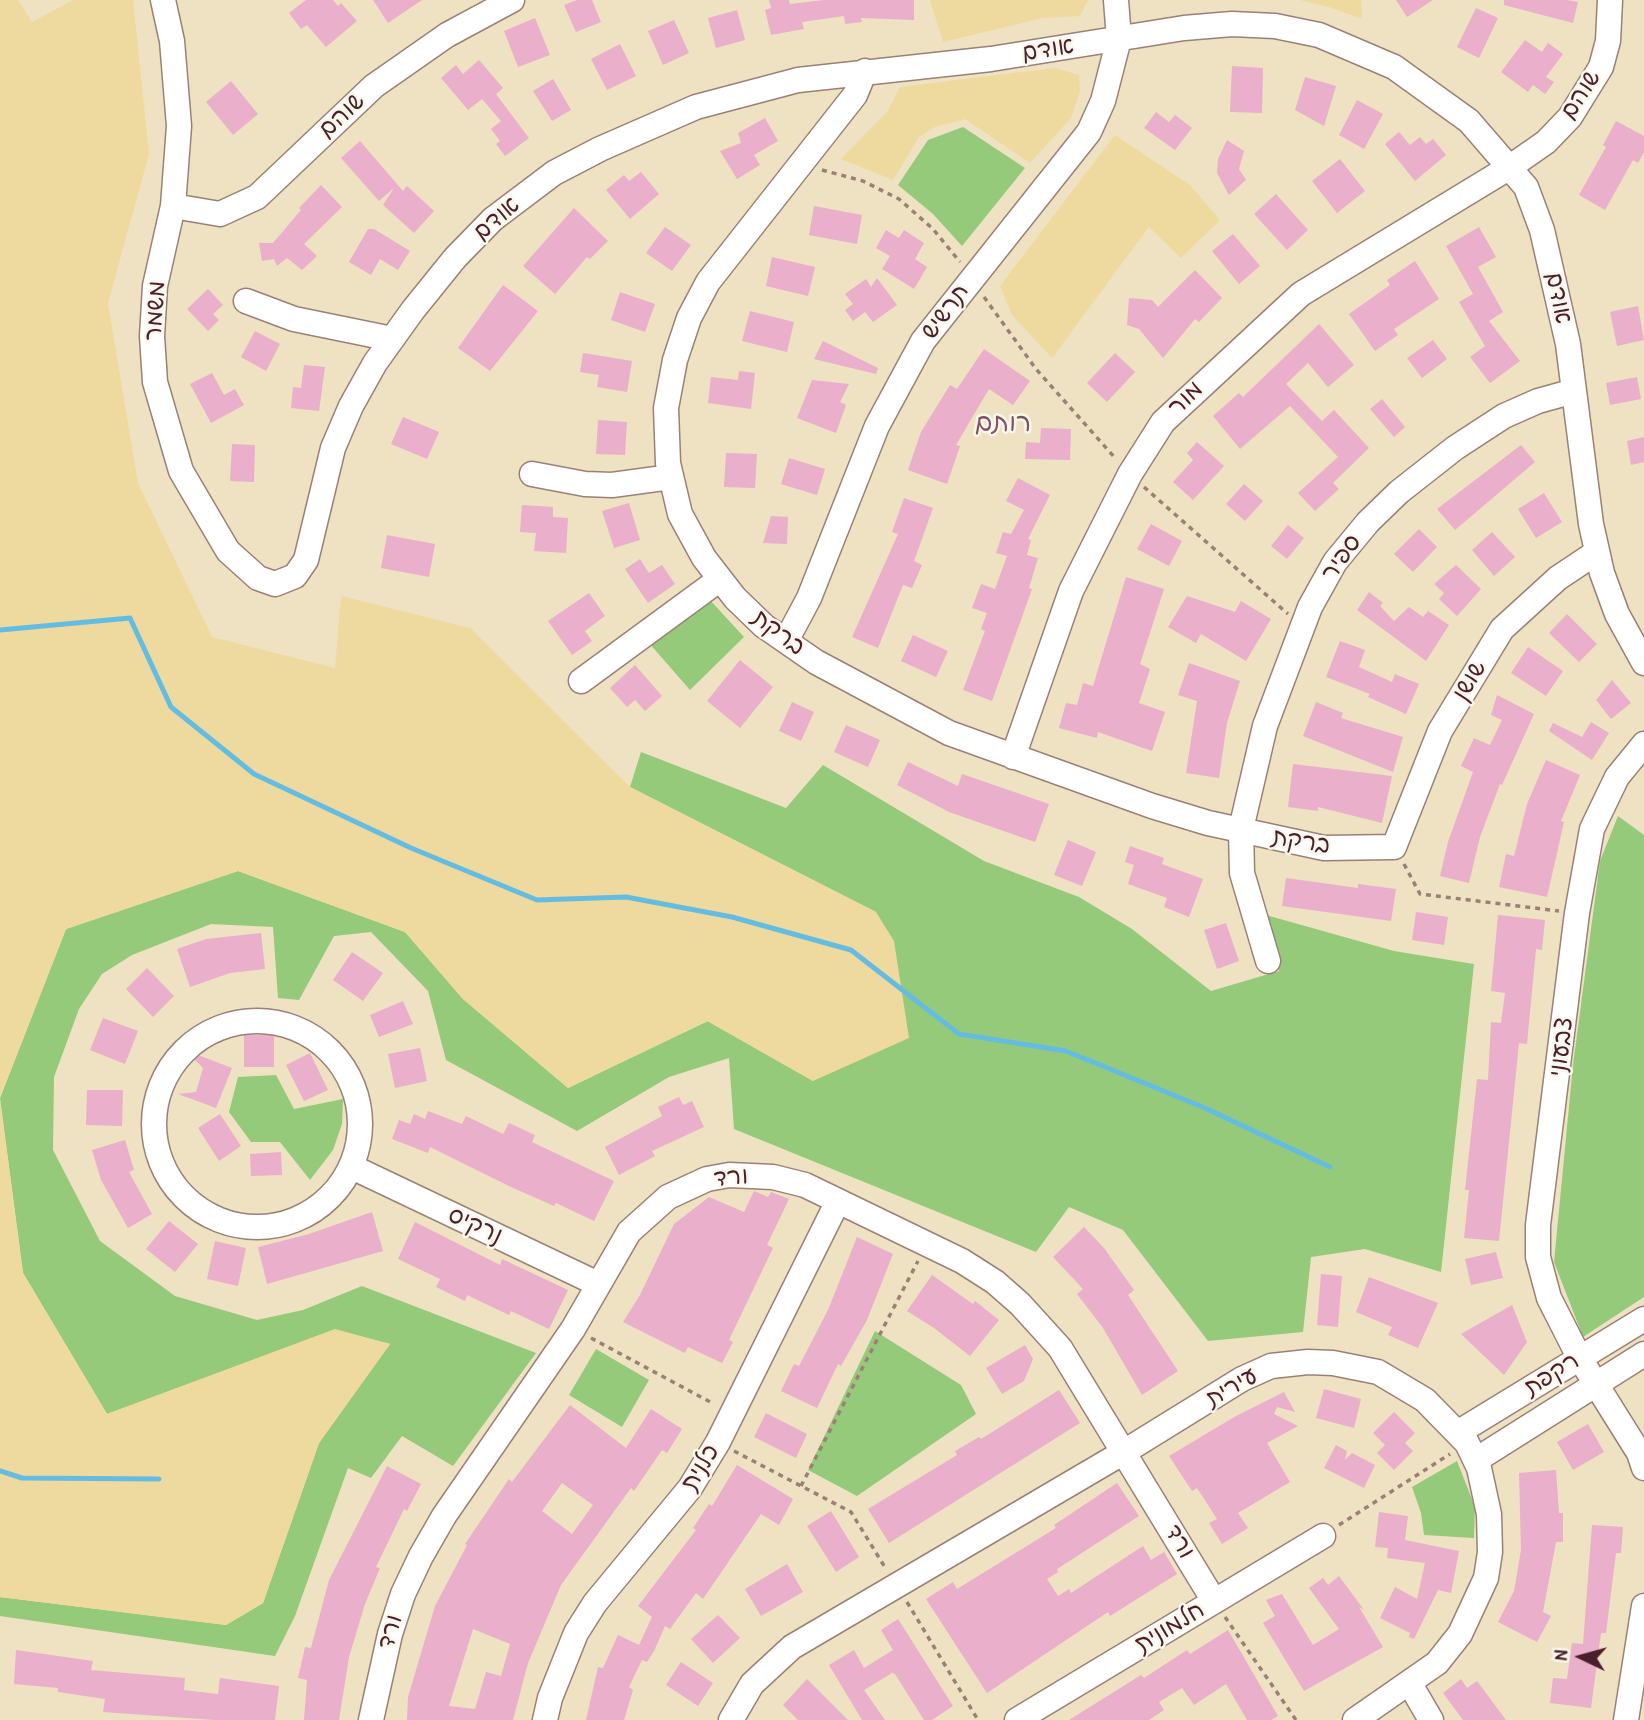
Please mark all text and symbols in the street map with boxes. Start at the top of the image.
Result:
street label: אודם [1020,32,1076,68]
street label: שוהם [1555,65,1607,125]
street label: שוהם [313,87,371,145]
street label: אודם [468,191,526,247]
street label: אודם [1539,270,1577,326]
street label: תרשיש [916,278,976,346]
street label: משמר [140,280,172,342]
street label: מור [1162,376,1210,422]
district label: רותם [975,408,1031,440]
street label: ספיר [1316,529,1368,587]
street label: ברקת [746,604,810,662]
street label: שושן [1447,656,1493,706]
street label: ברקת [1270,823,1332,861]
street label: צבעוני [1544,1015,1580,1079]
street label: ורד [712,1162,750,1194]
street label: נרקיס [443,1201,507,1251]
street label: רקפת [1519,1347,1585,1403]
street label: עירית [1201,1362,1263,1414]
street label: כלנית [676,1439,726,1497]
street label: ורד [1158,1520,1200,1564]
street label: חלמונית [1130,1596,1210,1660]
street label: ורד [372,1611,410,1653]
north arrow [1546,1622,1616,1692]
text: N [1547,1649,1573,1661]

